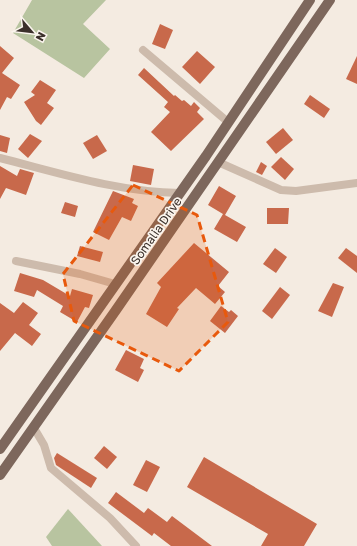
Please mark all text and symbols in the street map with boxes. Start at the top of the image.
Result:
north arrow [12,12,52,52]
text: N [34,30,49,44]
street label: Somalia Drive [127,194,185,268]

